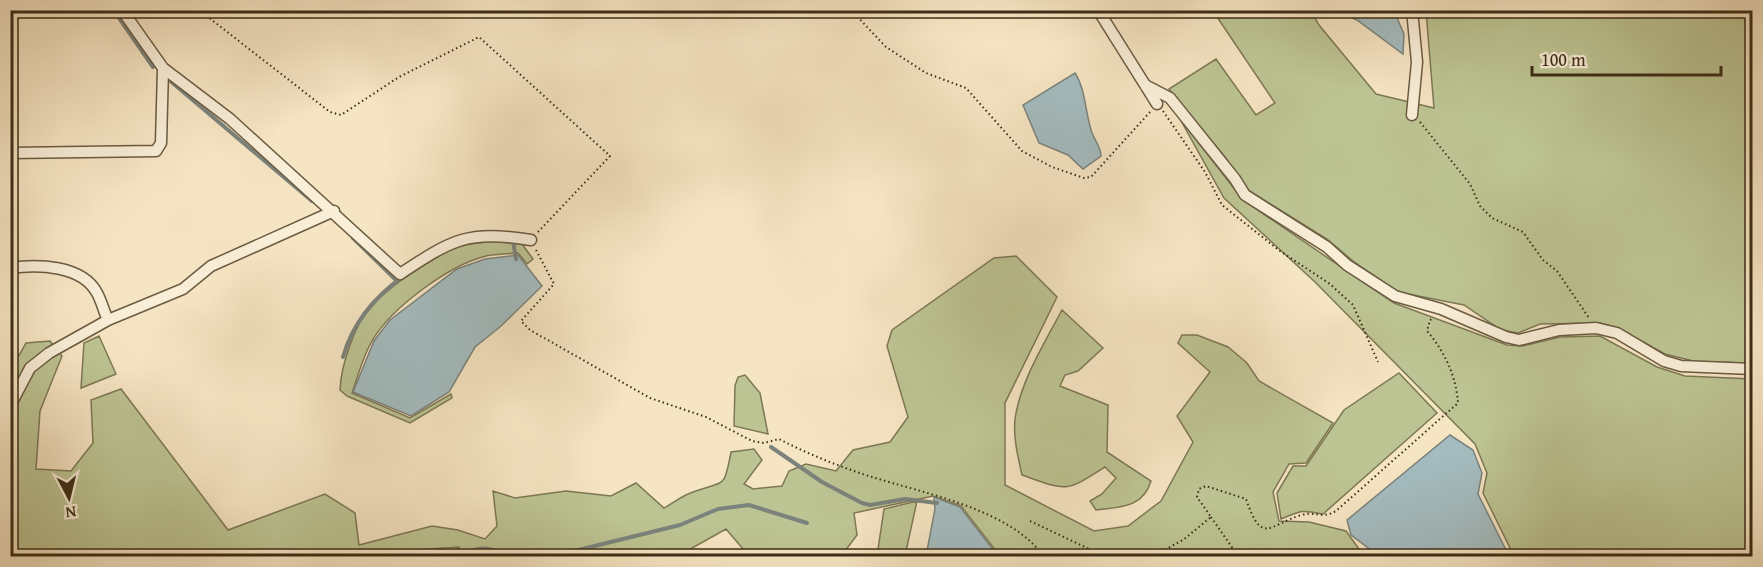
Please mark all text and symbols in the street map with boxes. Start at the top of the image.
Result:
scale bar [1532,39,1721,77]
text: 100 m [1541,46,1586,73]
north arrow [39,468,99,528]
text: N [64,500,78,525]

